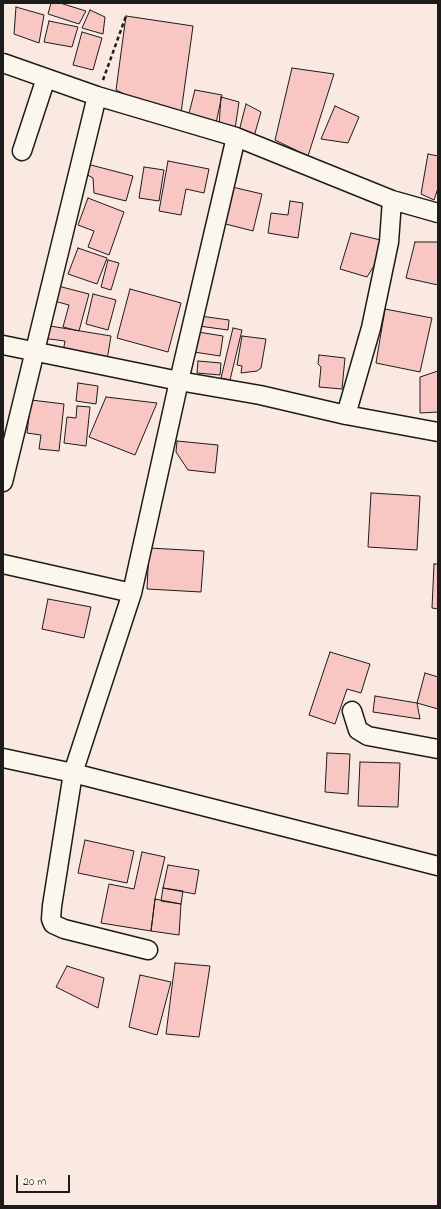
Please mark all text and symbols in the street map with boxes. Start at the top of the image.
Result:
scale bar [18,1167,72,1193]
text: 20 m [23,1173,46,1191]

